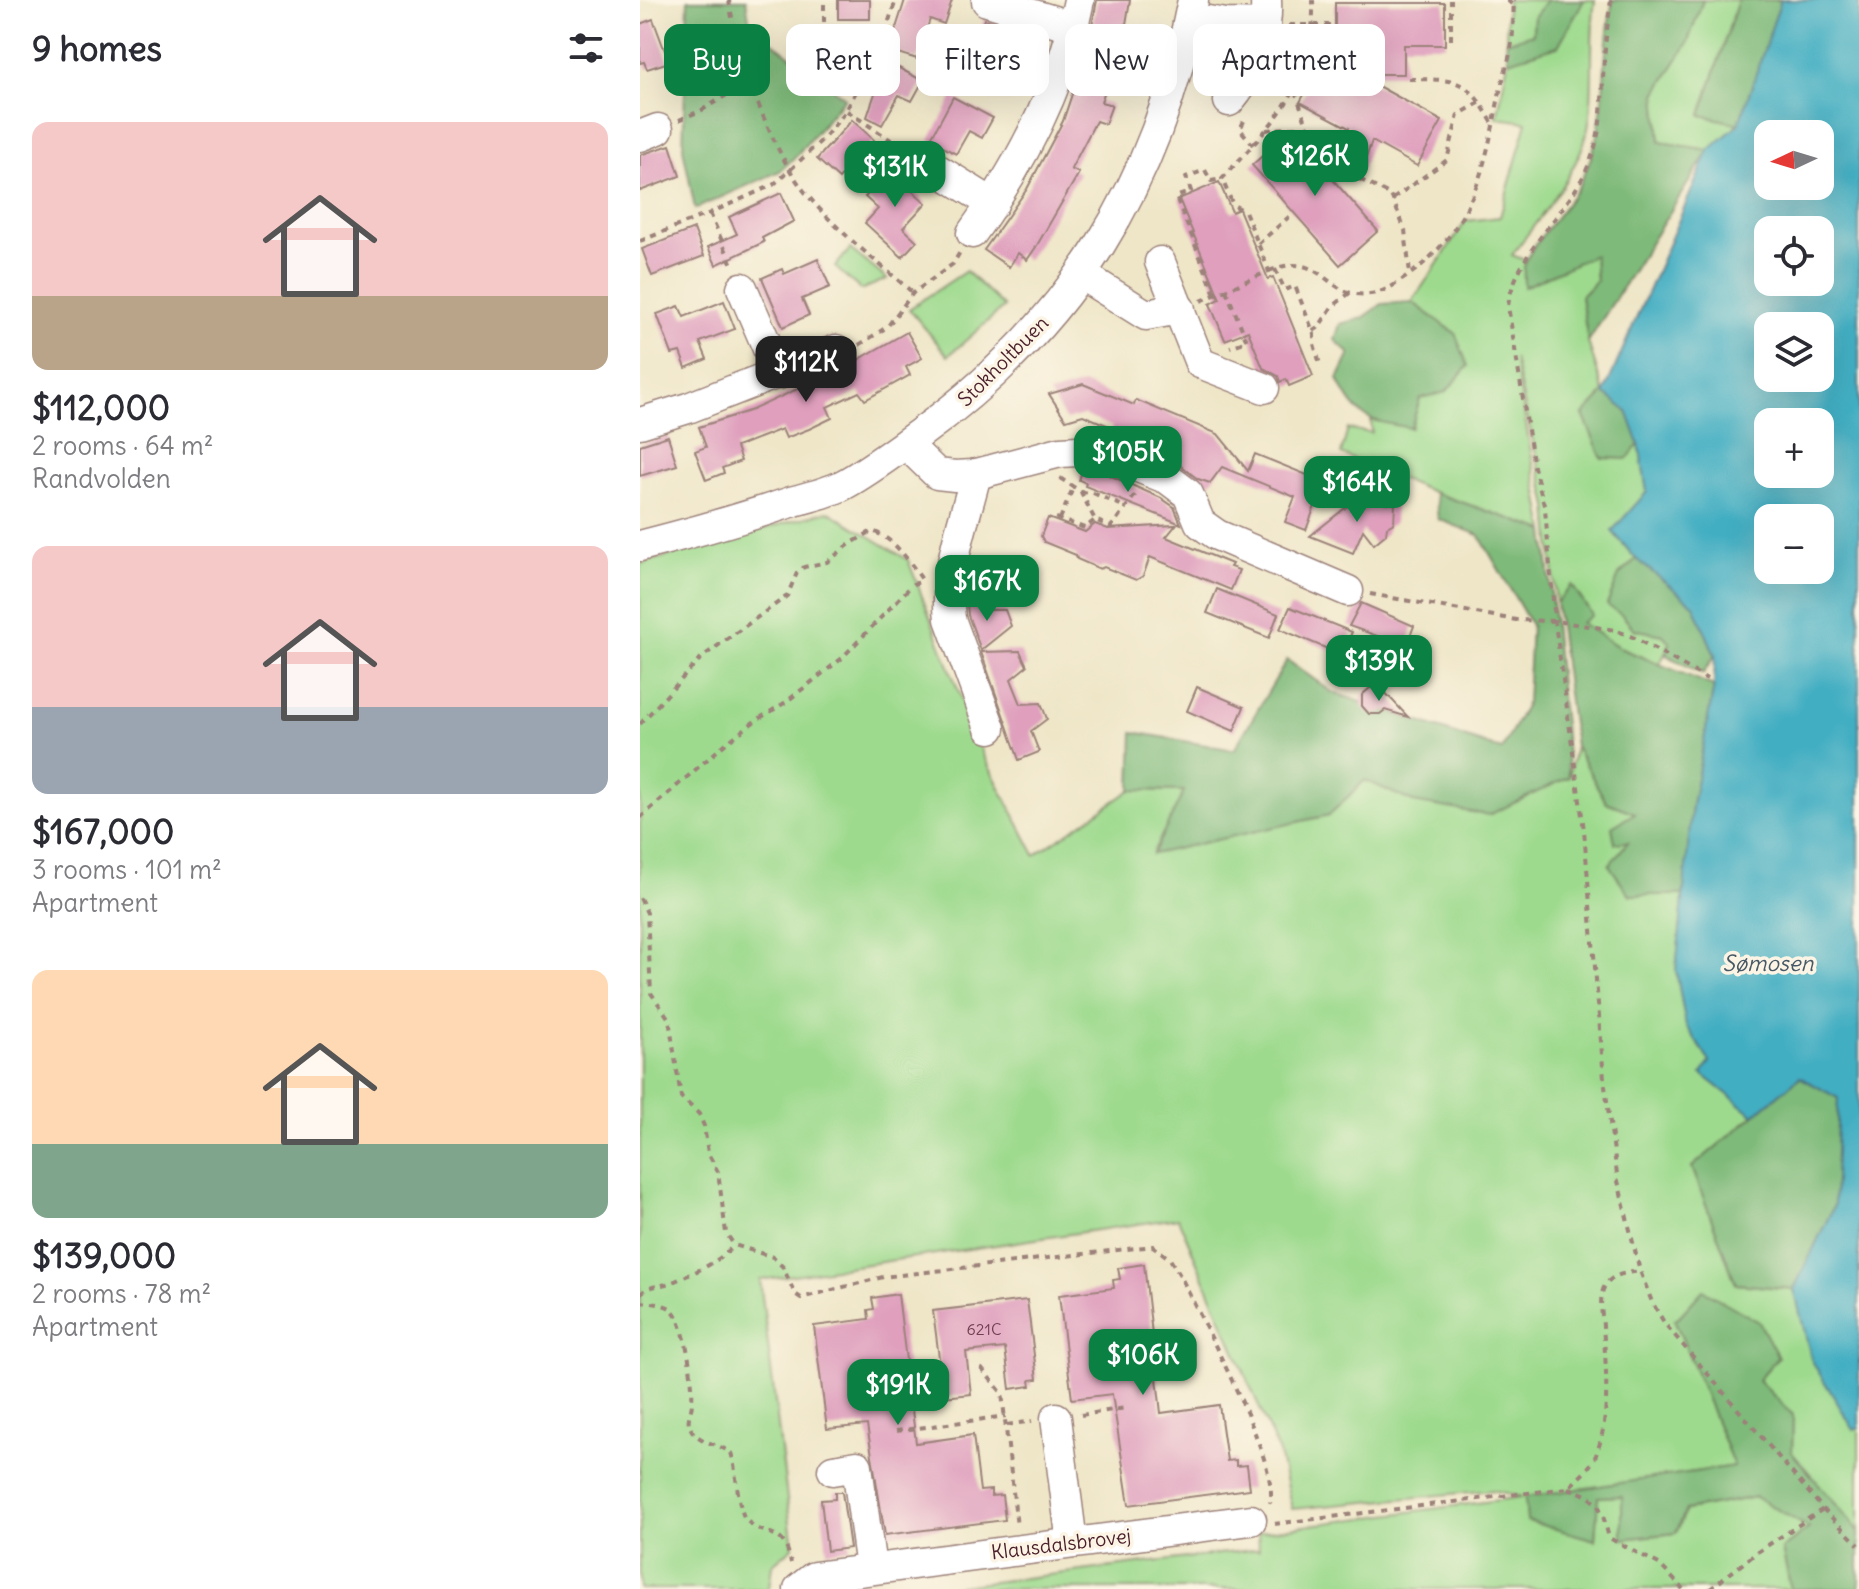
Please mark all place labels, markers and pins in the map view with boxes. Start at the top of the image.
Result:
pin: $126K [1259,130,1371,198]
pin: $131K [839,141,951,209]
pin: $112K [750,336,862,404]
pin: $105K [1072,426,1184,494]
pin: $164K [1301,456,1413,524]
pin: $167K [931,555,1043,623]
pin: $139K [1323,635,1435,703]
pin: $106K [1087,1329,1199,1397]
pin: $191K [842,1359,954,1427]

